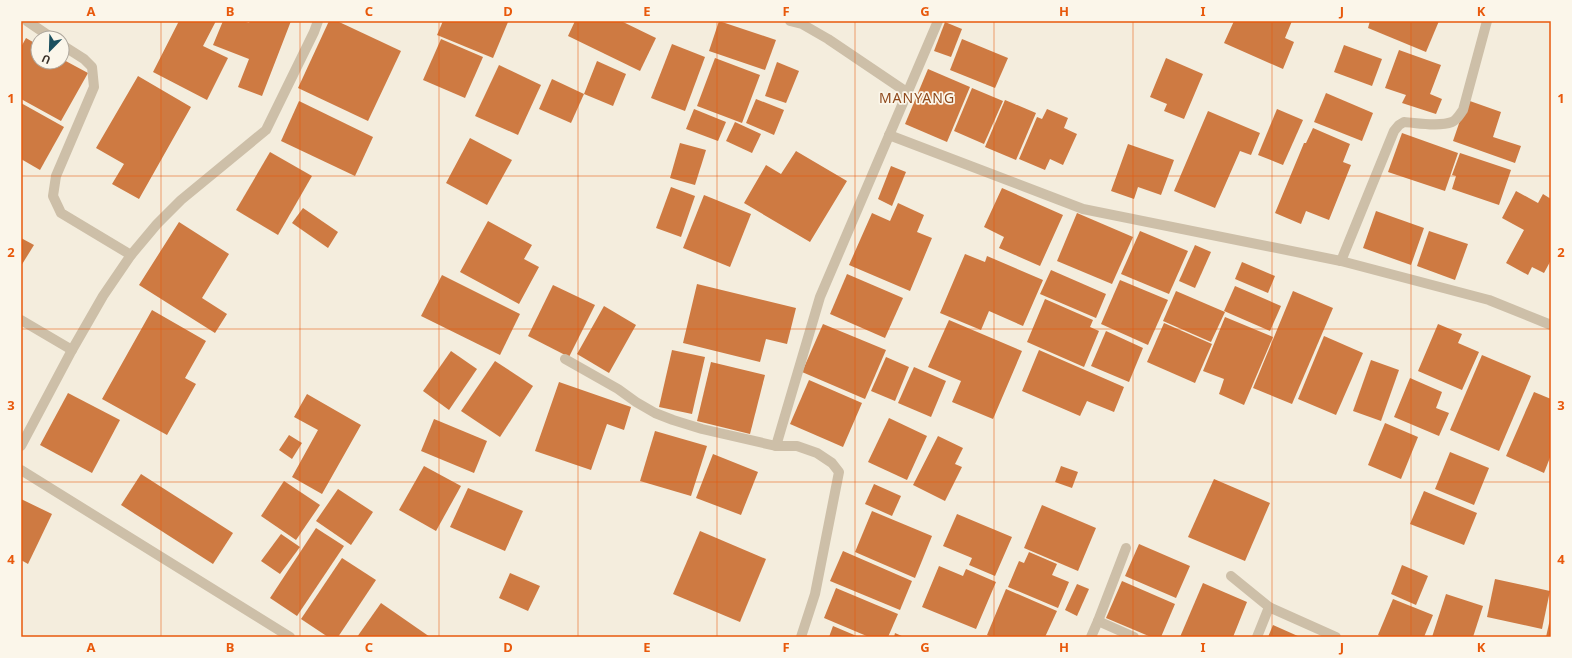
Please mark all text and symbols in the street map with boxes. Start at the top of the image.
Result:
text: A [87,2,96,20]
text: B [226,2,234,20]
text: C [365,2,373,20]
text: D [503,2,513,20]
text: E [643,2,651,20]
text: F [782,2,790,20]
text: G [920,2,930,20]
text: H [1059,2,1069,20]
text: I [1200,2,1206,20]
text: J [1339,2,1344,20]
text: K [1477,2,1486,20]
north arrow [30,30,70,70]
text: U [39,51,53,68]
district label: MANYANG [879,88,955,107]
text: 1 [7,89,15,107]
text: 1 [1557,89,1565,107]
text: 2 [7,243,15,261]
text: 2 [1557,243,1565,261]
text: 3 [7,396,15,414]
text: 3 [1557,396,1565,414]
text: 4 [7,550,15,568]
text: 4 [1557,550,1565,568]
text: A [87,638,96,656]
text: B [226,638,234,656]
text: C [365,638,373,656]
text: D [503,638,513,656]
text: E [643,638,651,656]
text: F [782,638,790,656]
text: G [920,638,930,656]
text: H [1059,638,1069,656]
text: I [1200,638,1206,656]
text: J [1339,638,1344,656]
text: K [1477,638,1486,656]

